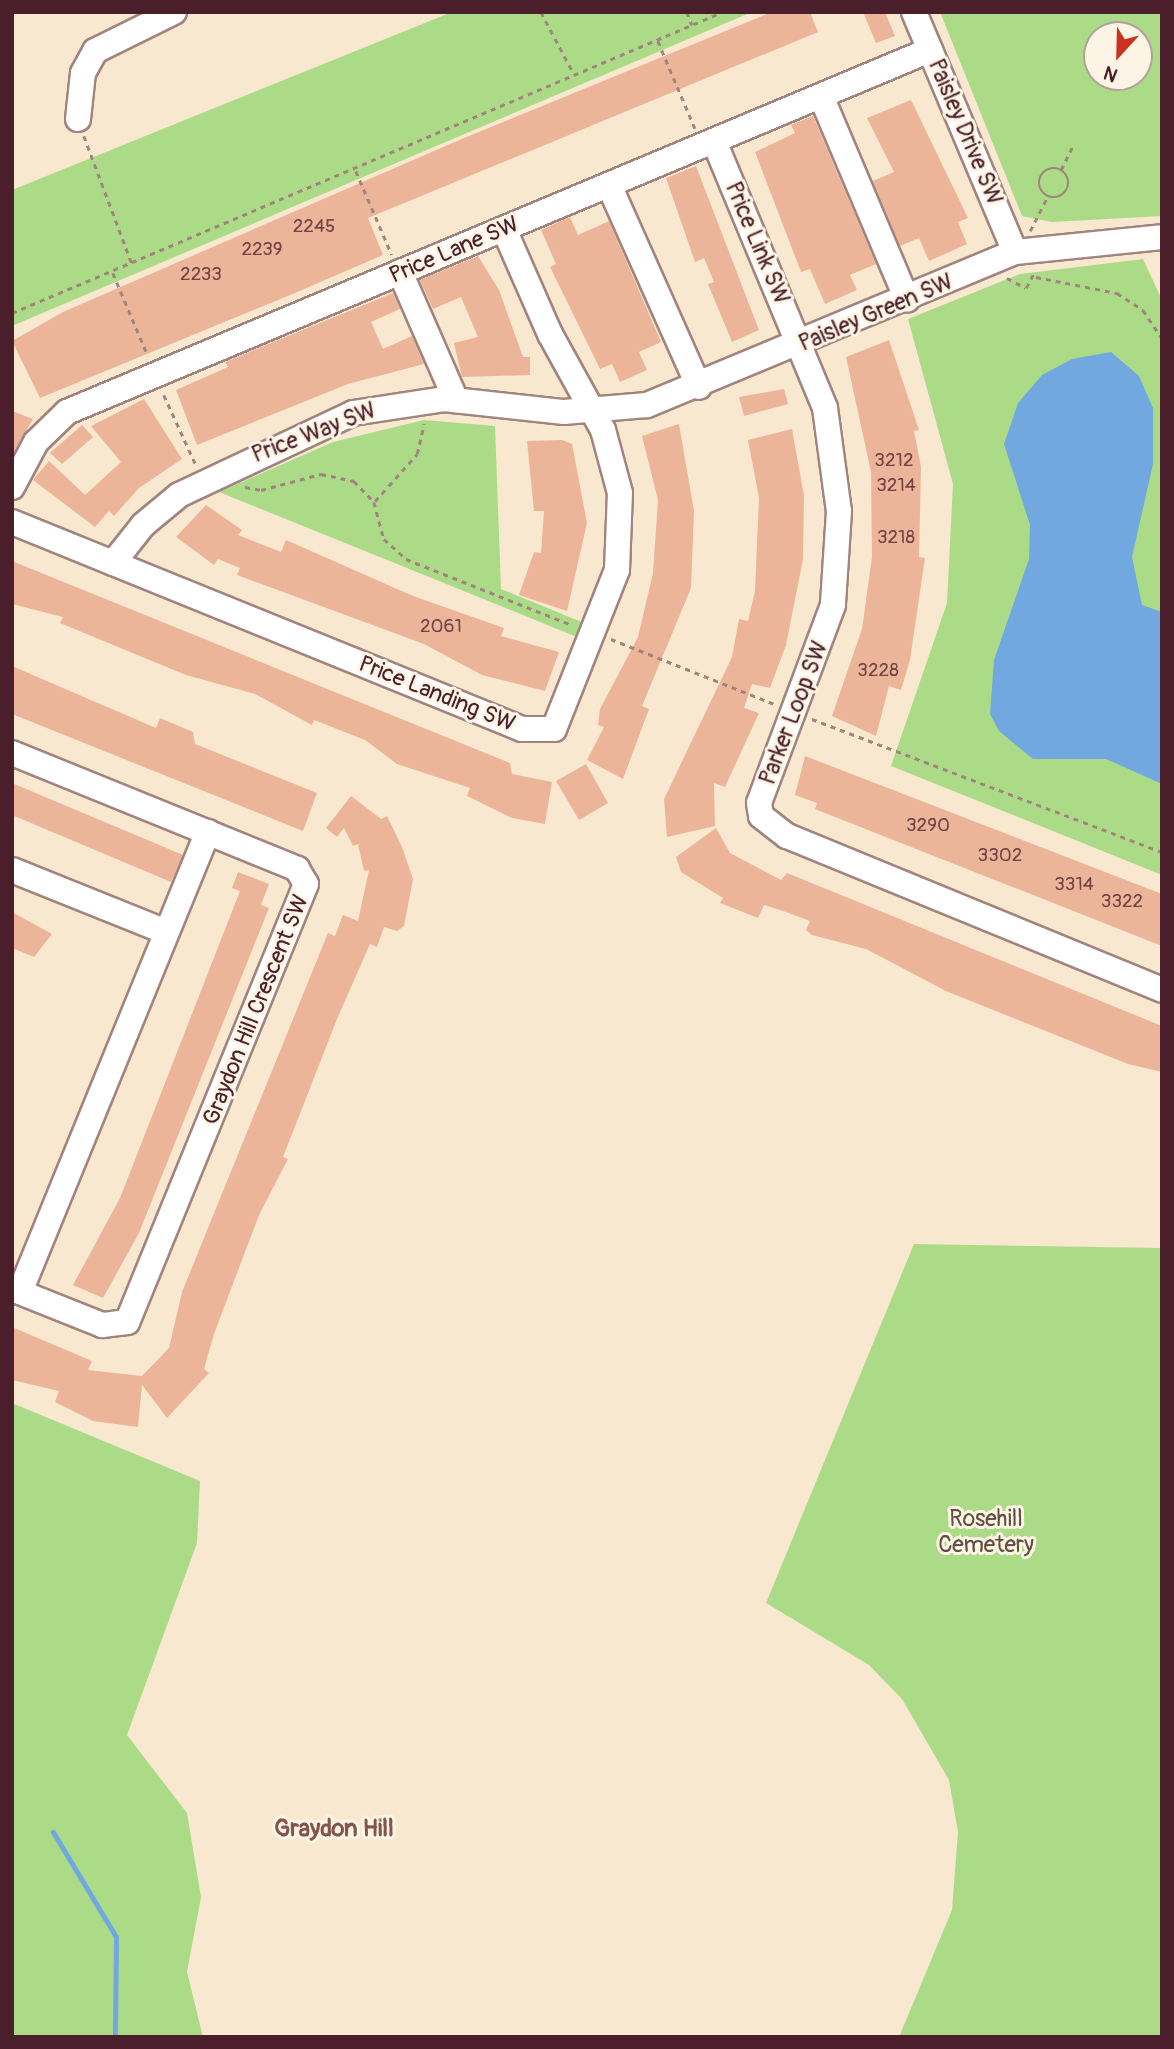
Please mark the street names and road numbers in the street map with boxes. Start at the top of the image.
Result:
street label: Paisley Drive SW [922,55,1008,209]
street label: Price Link SW [719,178,795,308]
street label: Price Lane SW [385,210,523,290]
street label: Paisley Green SW [795,268,957,358]
street label: Price Way SW [248,397,380,469]
street label: Parker Loop SW [754,637,834,789]
street label: Price Landing SW [355,650,519,738]
street label: Graydon Hill Crescent SW [197,891,315,1129]

